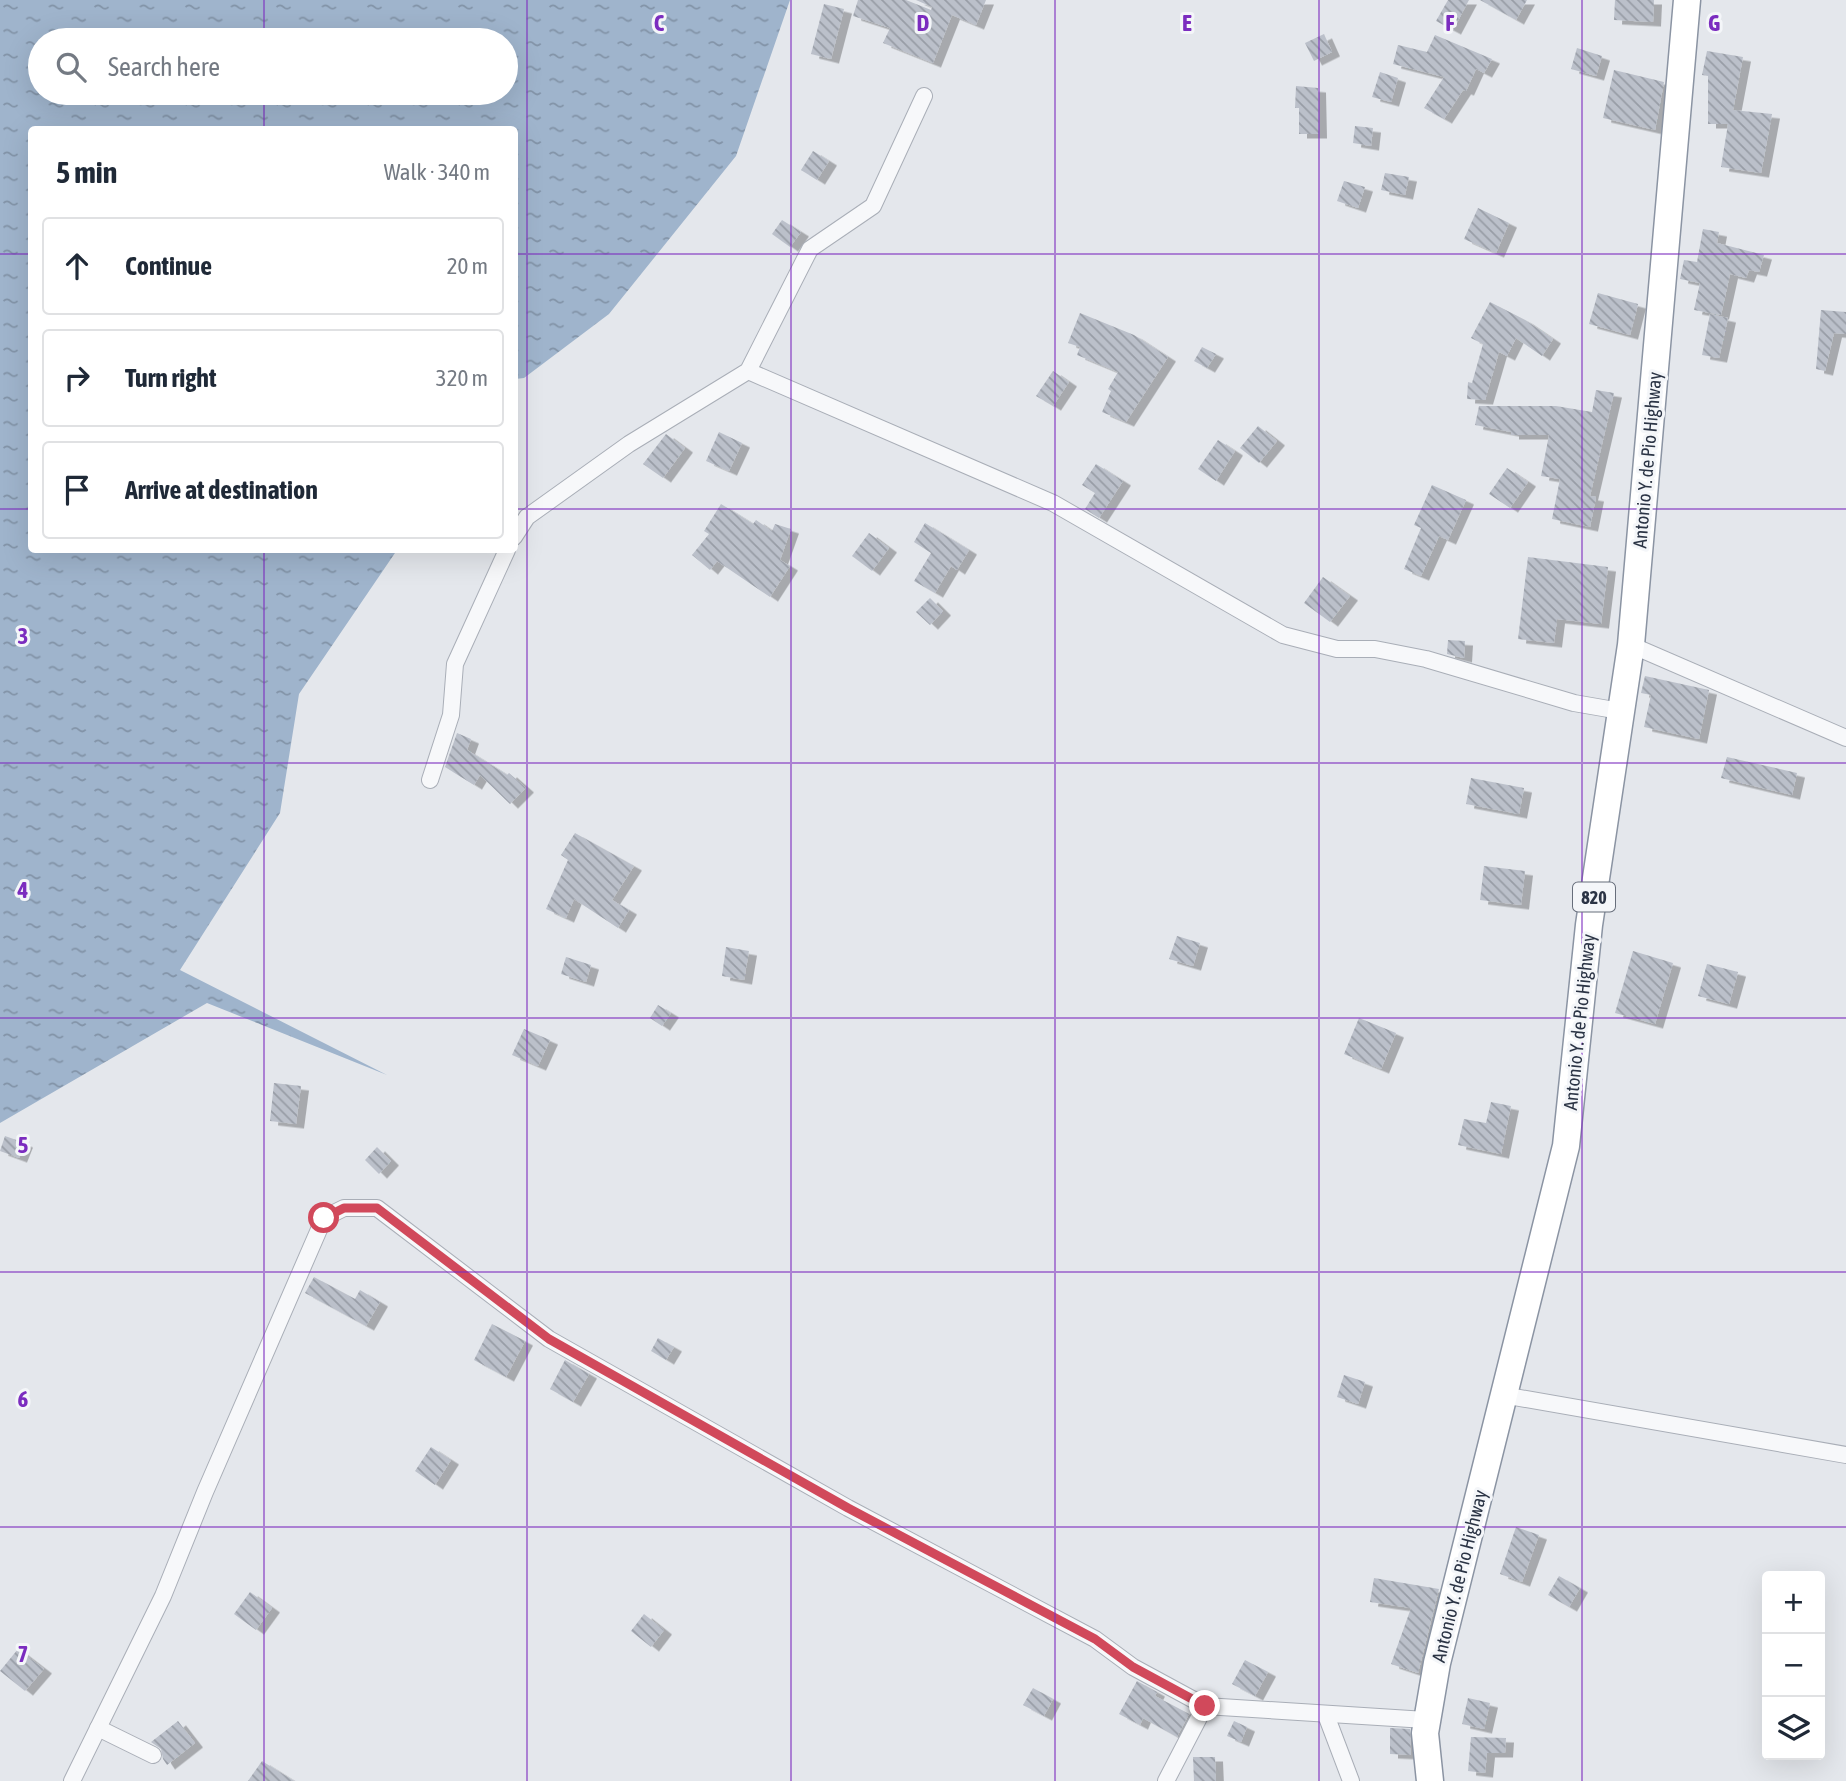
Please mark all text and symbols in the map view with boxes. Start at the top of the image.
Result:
text: C [654,10,665,36]
text: D [917,10,930,36]
text: E [1182,10,1192,36]
text: F [1445,10,1455,36]
text: G [1708,10,1720,36]
search box [28,28,518,105]
icon: search [52,48,90,86]
text: Search here [108,52,220,82]
text: 5 min [56,155,117,189]
text: Walk · 340 m [384,159,490,185]
icon: ahead [58,247,96,285]
text: Continue [125,251,212,281]
text: 20 m [447,253,488,279]
icon: right [58,359,96,397]
text: Turn right [125,363,216,393]
text: 320 m [436,365,488,391]
street label: Antonio Y. de Pio Highway [1628,371,1666,549]
icon: arrive [58,471,96,509]
text: Arrive at destination [125,475,318,505]
text: 3 [18,623,28,649]
text: 4 [17,877,29,903]
road number: 820 [1573,882,1615,912]
street label: Antonio Y. de Pio Highway [1559,933,1599,1111]
text: 5 [18,1132,29,1158]
route start [308,1202,339,1233]
text: 6 [18,1386,29,1412]
street label: Antonio Y. de Pio Highway [1427,1487,1491,1665]
map controls [1762,1571,1825,1760]
button: + [1762,1571,1825,1634]
button: − [1762,1634,1825,1697]
text: 7 [18,1641,28,1667]
route end [1189,1690,1220,1721]
button: layers [1762,1697,1825,1760]

